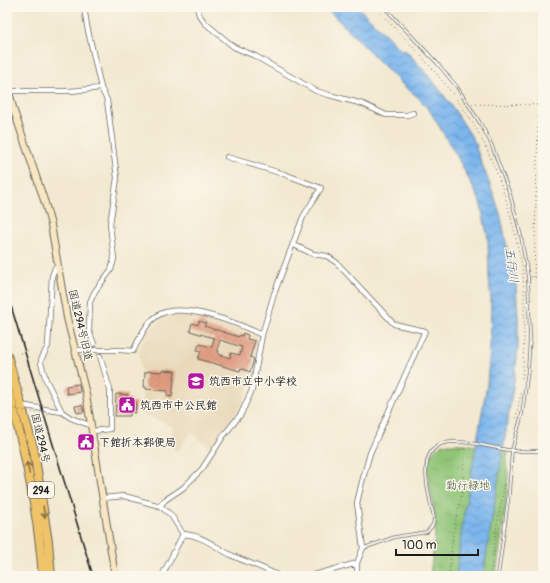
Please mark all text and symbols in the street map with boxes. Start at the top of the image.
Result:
water label: 五行川 [502,246,521,284]
street label: 国道294号旧道 [66,288,95,362]
school or university icon: 筑西市立中小学校 [186,371,206,391]
place label: 筑西市立中小学校 [209,375,297,388]
public building icon: 筑西市中公民館 [117,395,137,415]
place label: 筑西市中公民館 [140,399,217,412]
street label: 国道294号 [28,412,53,465]
public building icon: 下館折本郵便局 [76,432,96,452]
place label: 下館折本郵便局 [99,436,176,449]
one-way arrow [24,462,32,475]
park label: 勤行緑地 [446,479,490,492]
road number: 294 [28,482,54,498]
one-way arrow [40,505,48,518]
scale bar [396,531,478,557]
text: 100 m [402,538,437,553]

